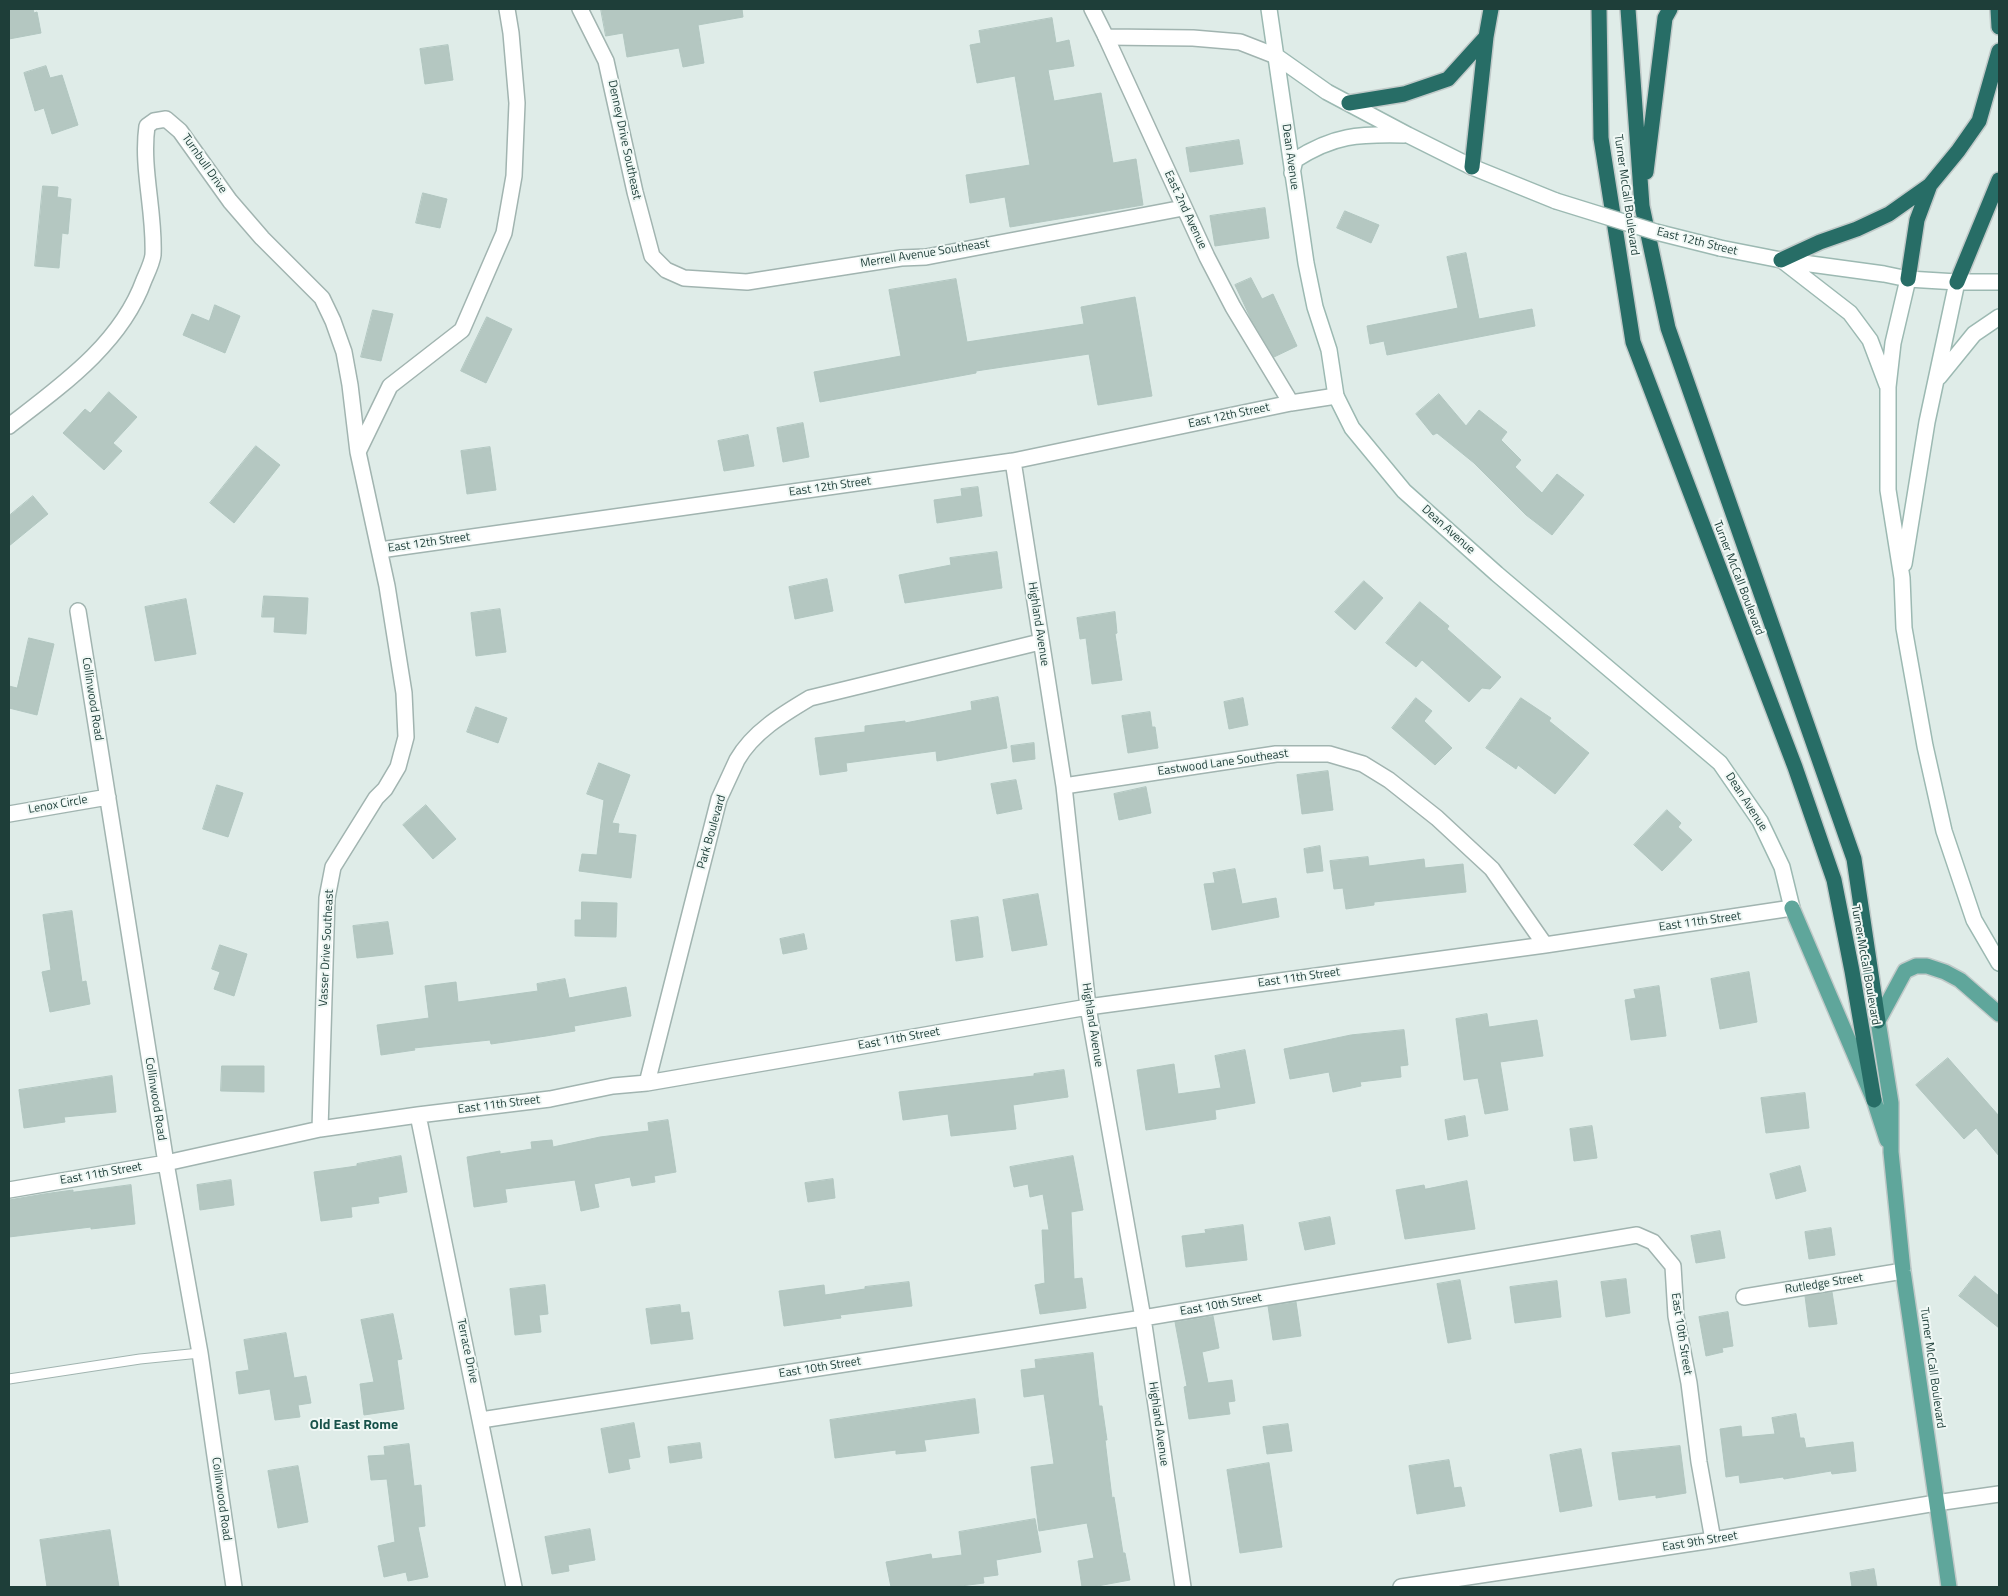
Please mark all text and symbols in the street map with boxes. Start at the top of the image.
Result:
street label: Denney Drive Southeast [604,79,644,201]
street label: Dean Avenue [1278,123,1302,191]
street label: Turnbull Drive [178,131,230,197]
street label: Turner McCall Boulevard [1610,134,1642,256]
street label: East 2nd Avenue [1161,169,1209,251]
street label: East 12th Street [1655,225,1739,259]
street label: Merrell Avenue Southeast [859,237,991,271]
street label: East 12th Street [1187,400,1271,432]
street label: East 12th Street [788,474,872,500]
street label: Dean Avenue [1418,502,1478,558]
street label: Turner McCall Boulevard [1709,519,1767,637]
street label: East 12th Street [387,530,471,556]
street label: Highland Avenue [1024,581,1052,667]
street label: Collinwood Road [78,656,106,742]
street label: Eastwood Lane Southeast [1157,747,1289,779]
street label: Dean Avenue [1722,770,1770,834]
street label: Lenox Circle [27,793,89,817]
street label: Park Boulevard [695,793,729,871]
street label: Vasser Drive Southeast [317,889,337,1007]
street label: Turner McCall Boulevard [1847,904,1883,1026]
street label: East 11th Street [1658,909,1742,935]
street label: East 11th Street [1257,965,1341,991]
street label: Highland Avenue [1078,982,1106,1068]
street label: East 11th Street [857,1025,941,1053]
street label: Collinwood Road [141,1056,169,1142]
street label: East 11th Street [457,1093,541,1117]
street label: East 11th Street [59,1160,143,1188]
street label: Rutledge Street [1784,1271,1864,1297]
street label: East 10th Street [1179,1291,1263,1319]
street label: East 10th Street [1667,1292,1695,1376]
street label: Turner McCall Boulevard [1916,1307,1948,1429]
street label: Terrace Drive [453,1317,481,1385]
street label: East 10th Street [778,1354,862,1382]
street label: Highland Avenue [1145,1381,1171,1467]
district label: Old East Rome [310,1418,398,1434]
street label: Collinwood Road [208,1456,234,1542]
street label: East 9th Street [1661,1529,1739,1555]

